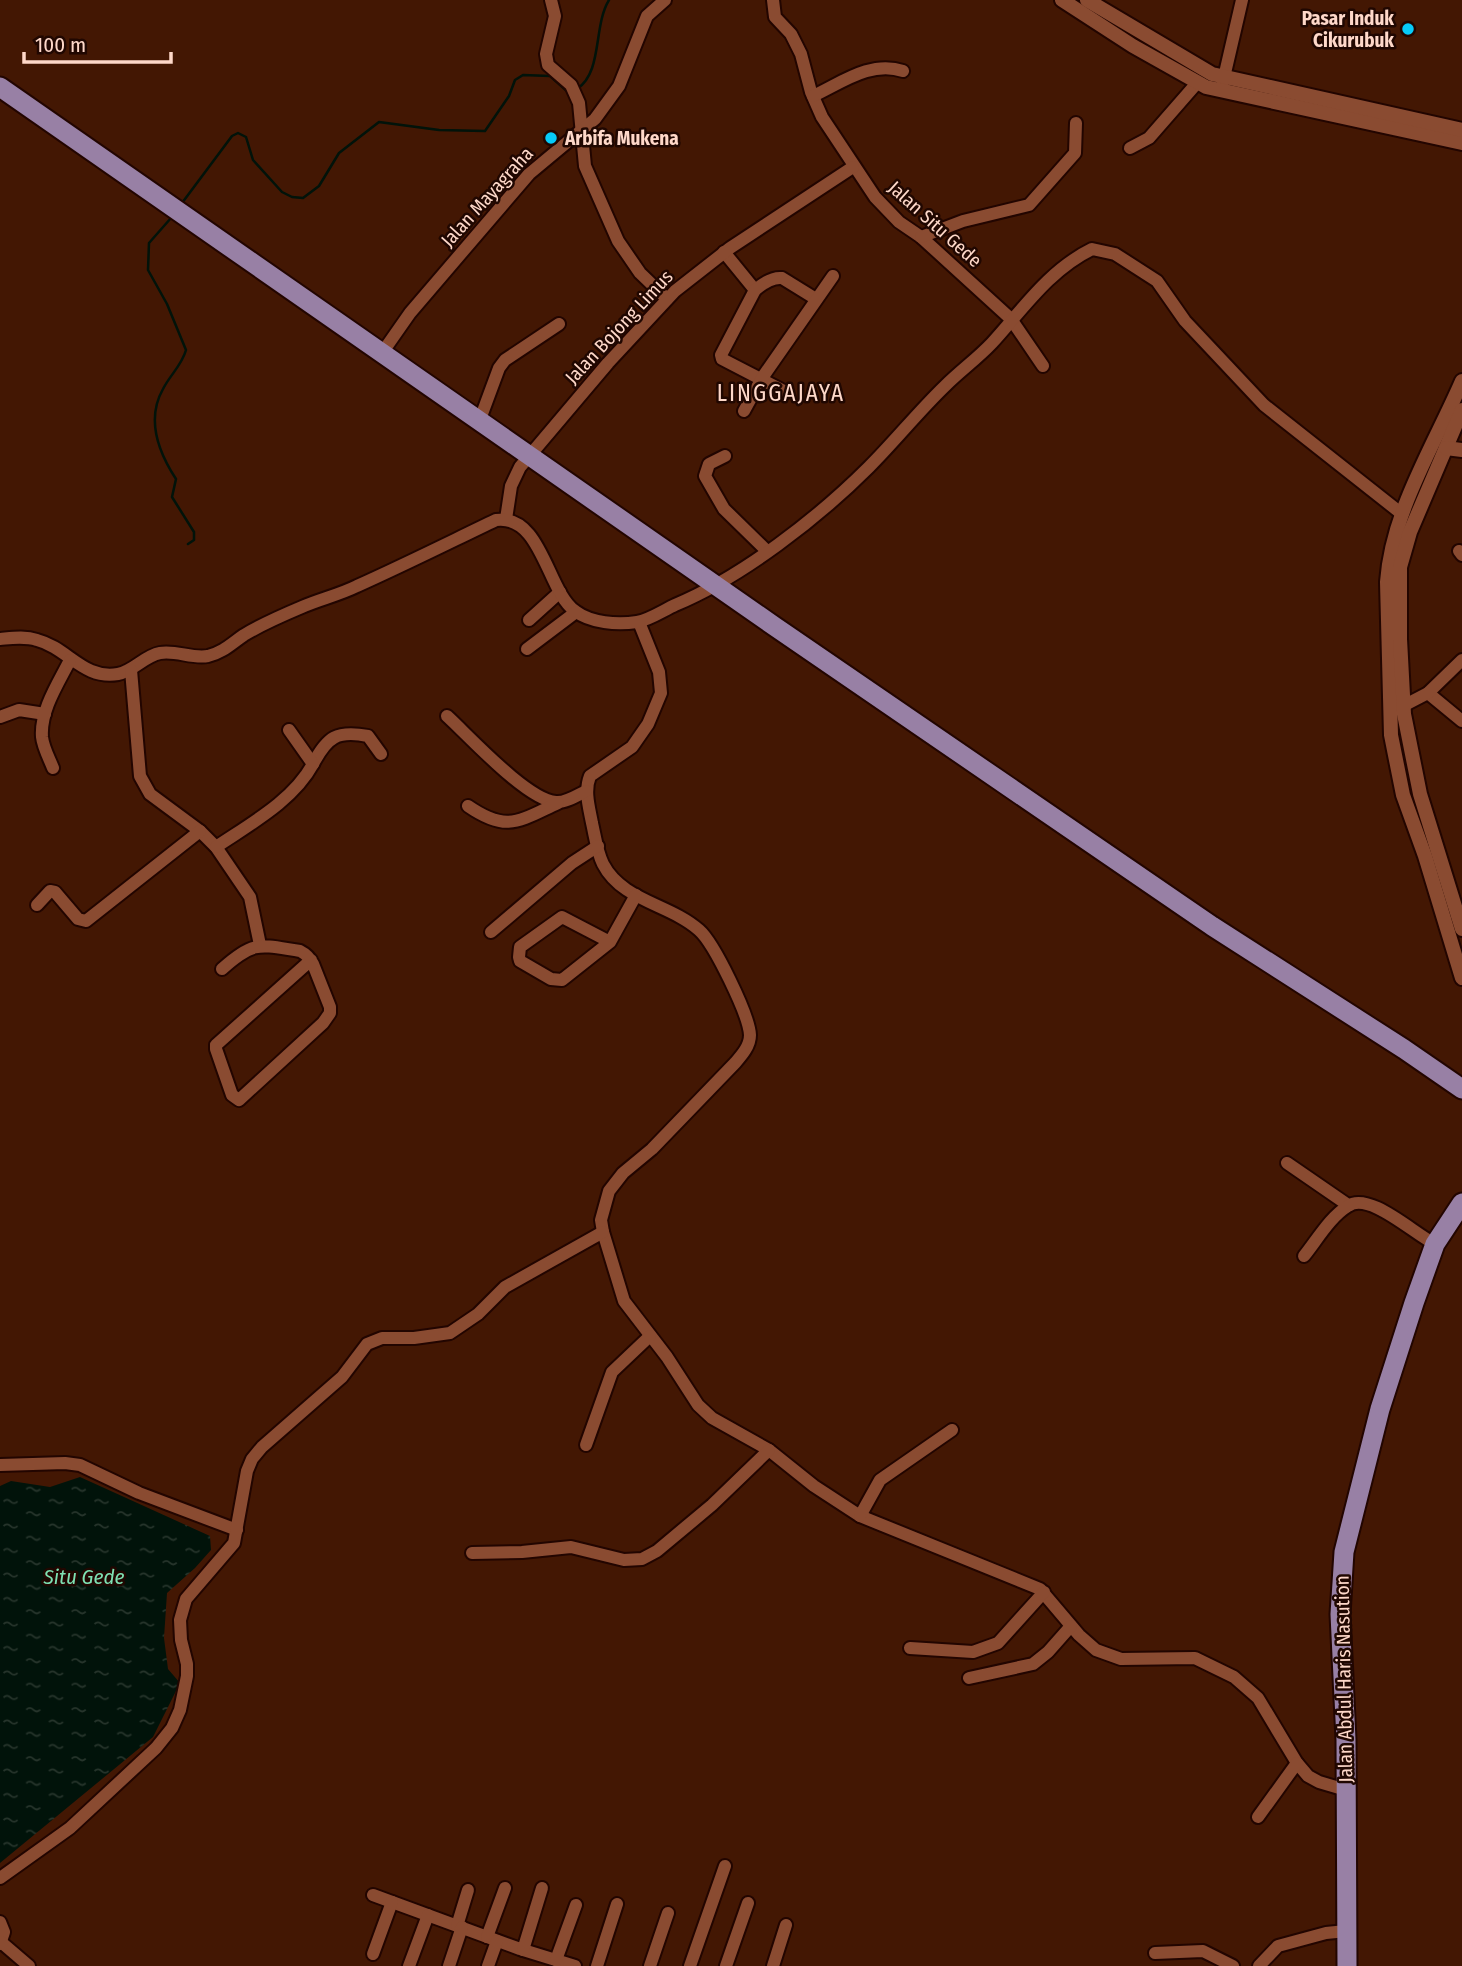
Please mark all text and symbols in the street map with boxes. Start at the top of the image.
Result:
place label: Pasar Induk Cikurubuk [1302,7,1394,52]
scale bar [24,21,172,65]
marker: Pasar Induk Cikurubuk [1400,21,1416,37]
text: 100 m [35,32,86,58]
place label: Arbifa Mukena [564,127,679,150]
marker: Arbifa Mukena [543,130,559,146]
street label: Jalan Mayagraha [436,142,538,252]
street label: Jalan Situ Gede [884,176,986,272]
street label: Jalan Bojong Limus [560,265,678,389]
district label: LINGGAJAYA [717,379,845,407]
water label: Situ Gede [42,1564,125,1590]
street label: Jalan Abdul Haris Nasution [1331,1575,1357,1783]

